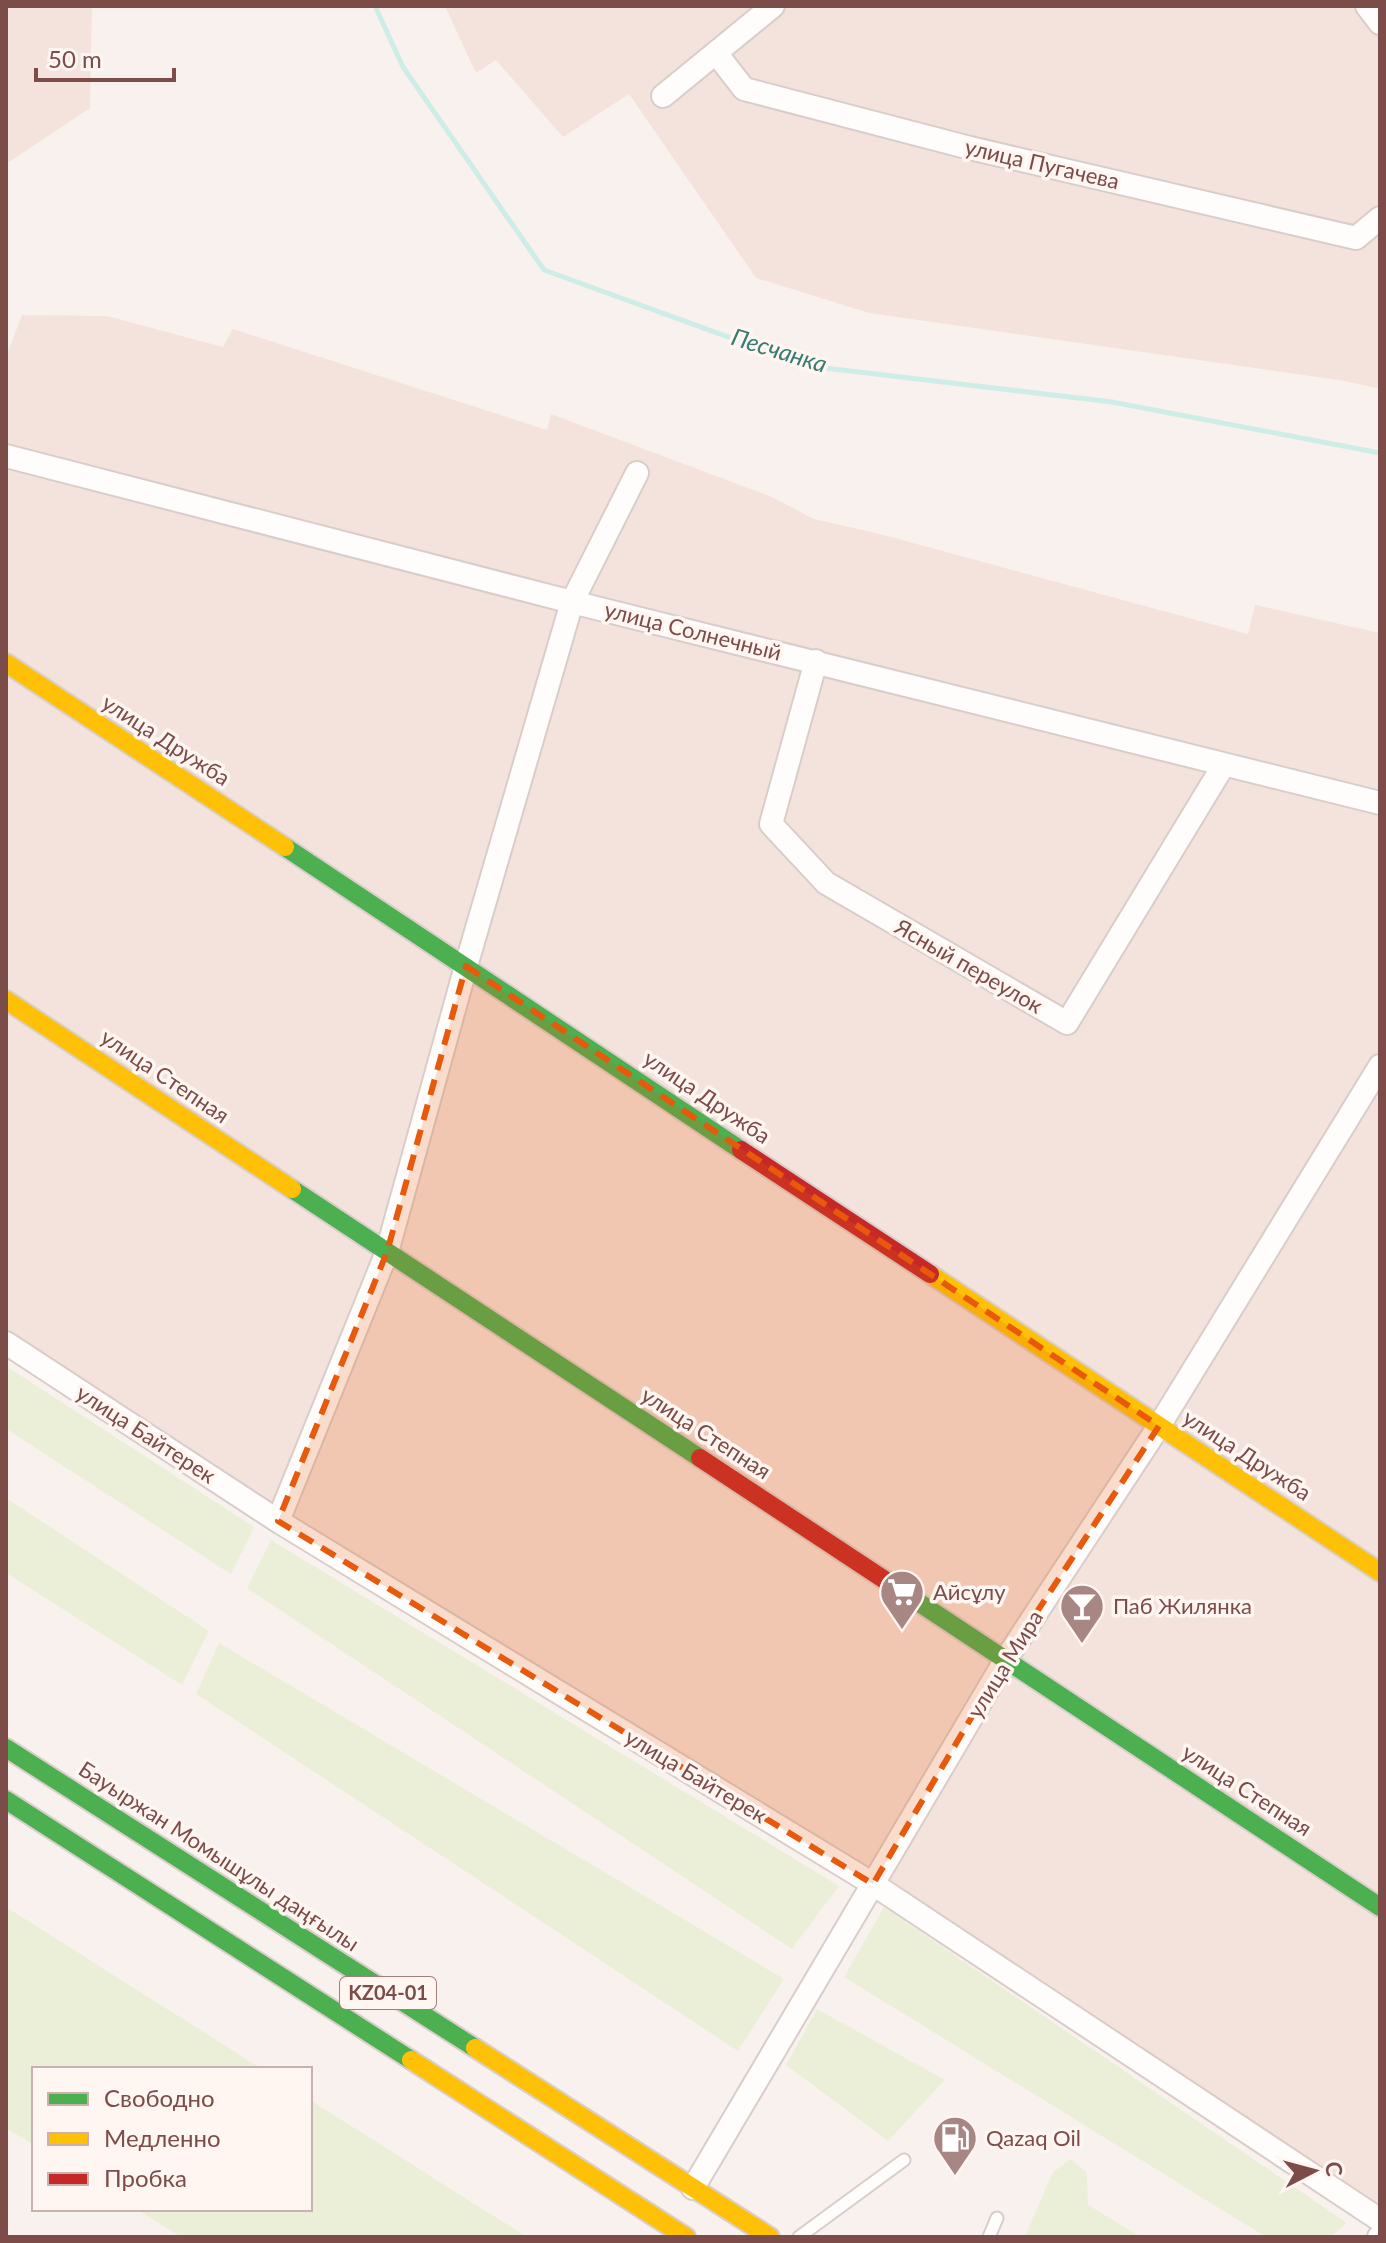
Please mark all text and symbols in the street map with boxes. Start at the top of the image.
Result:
scale bar [36,32,174,82]
text: 50 m [48,44,102,73]
street label: улица Пугачева [962,133,1122,194]
water label: Песчанка [728,321,831,378]
street label: улица Солнечный [602,595,784,666]
street label: улица Дружба [97,688,235,791]
street label: Ясный переулок [890,912,1048,1019]
street label: улица Степная [96,1023,235,1128]
street label: улица Дружба [639,1044,776,1149]
street label: улица Байтерек [72,1379,221,1489]
street label: улица Степная [637,1381,776,1484]
street label: улица Дружба [1178,1403,1316,1506]
supermarket icon: Айсұлу [878,1568,926,1631]
place label: Айсұлу [933,1578,1006,1605]
bar icon: Паб Жилянка [1058,1582,1106,1645]
place label: Паб Жилянка [1113,1592,1252,1619]
street label: улица Мира [961,1605,1048,1723]
street label: улица Байтерек [621,1723,773,1829]
street label: улица Степная [1178,1738,1317,1841]
street label: Бауыржан Момышұлы даңғылы [74,1755,365,1956]
road number: KZ04-01 [340,1977,436,2009]
legend [32,2067,312,2211]
text: Свободно [104,2083,215,2112]
fuel station icon: Qazaq Oil [931,2114,979,2177]
text: Медленно [104,2123,221,2152]
place label: Qazaq Oil [986,2124,1081,2151]
north arrow [1274,2131,1354,2211]
text: С [1320,2160,1349,2178]
text: Пробка [104,2163,187,2192]

